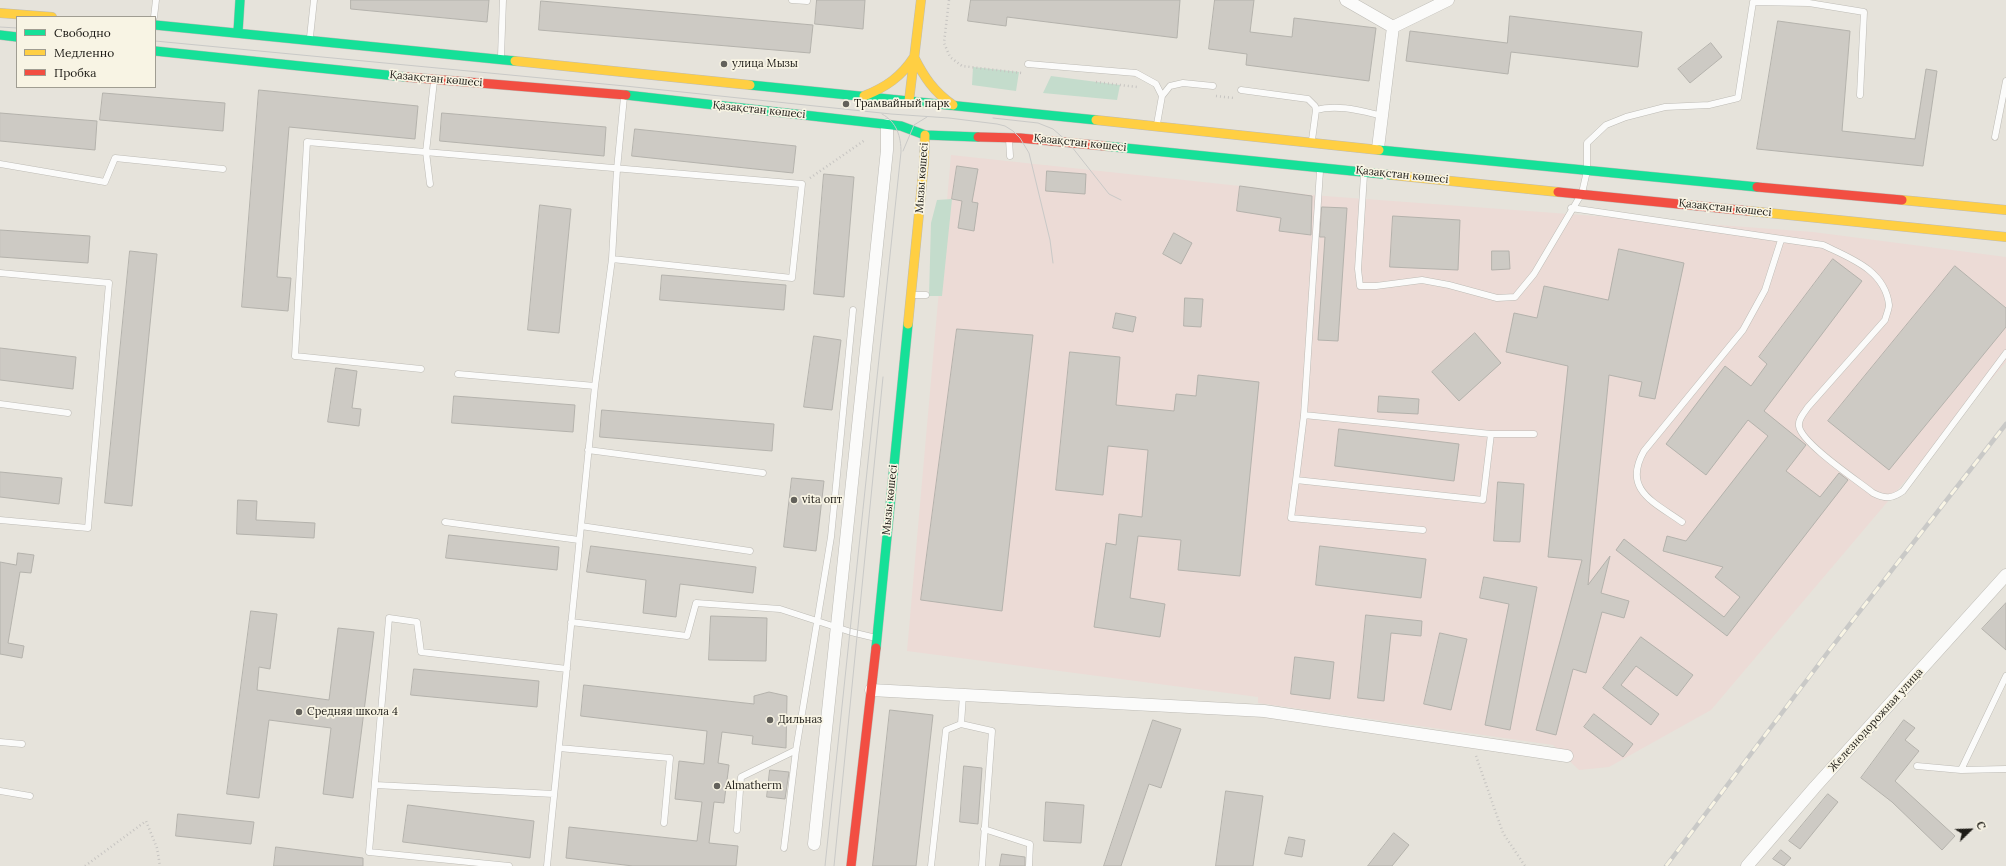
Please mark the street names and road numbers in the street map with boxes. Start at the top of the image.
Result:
street label: Қазақстан көшесі [389,68,483,90]
street label: Қазақстан көшесі [712,99,806,121]
street label: Қазақстан көшесі [1033,132,1127,154]
street label: Мызы көшесі [913,142,931,214]
street label: Қазақстан көшесі [1355,164,1449,186]
street label: Қазақстан көшесі [1678,197,1772,219]
street label: Мызы көшесі [880,464,900,536]
street label: Железнодорожная улица [1826,666,1926,774]

